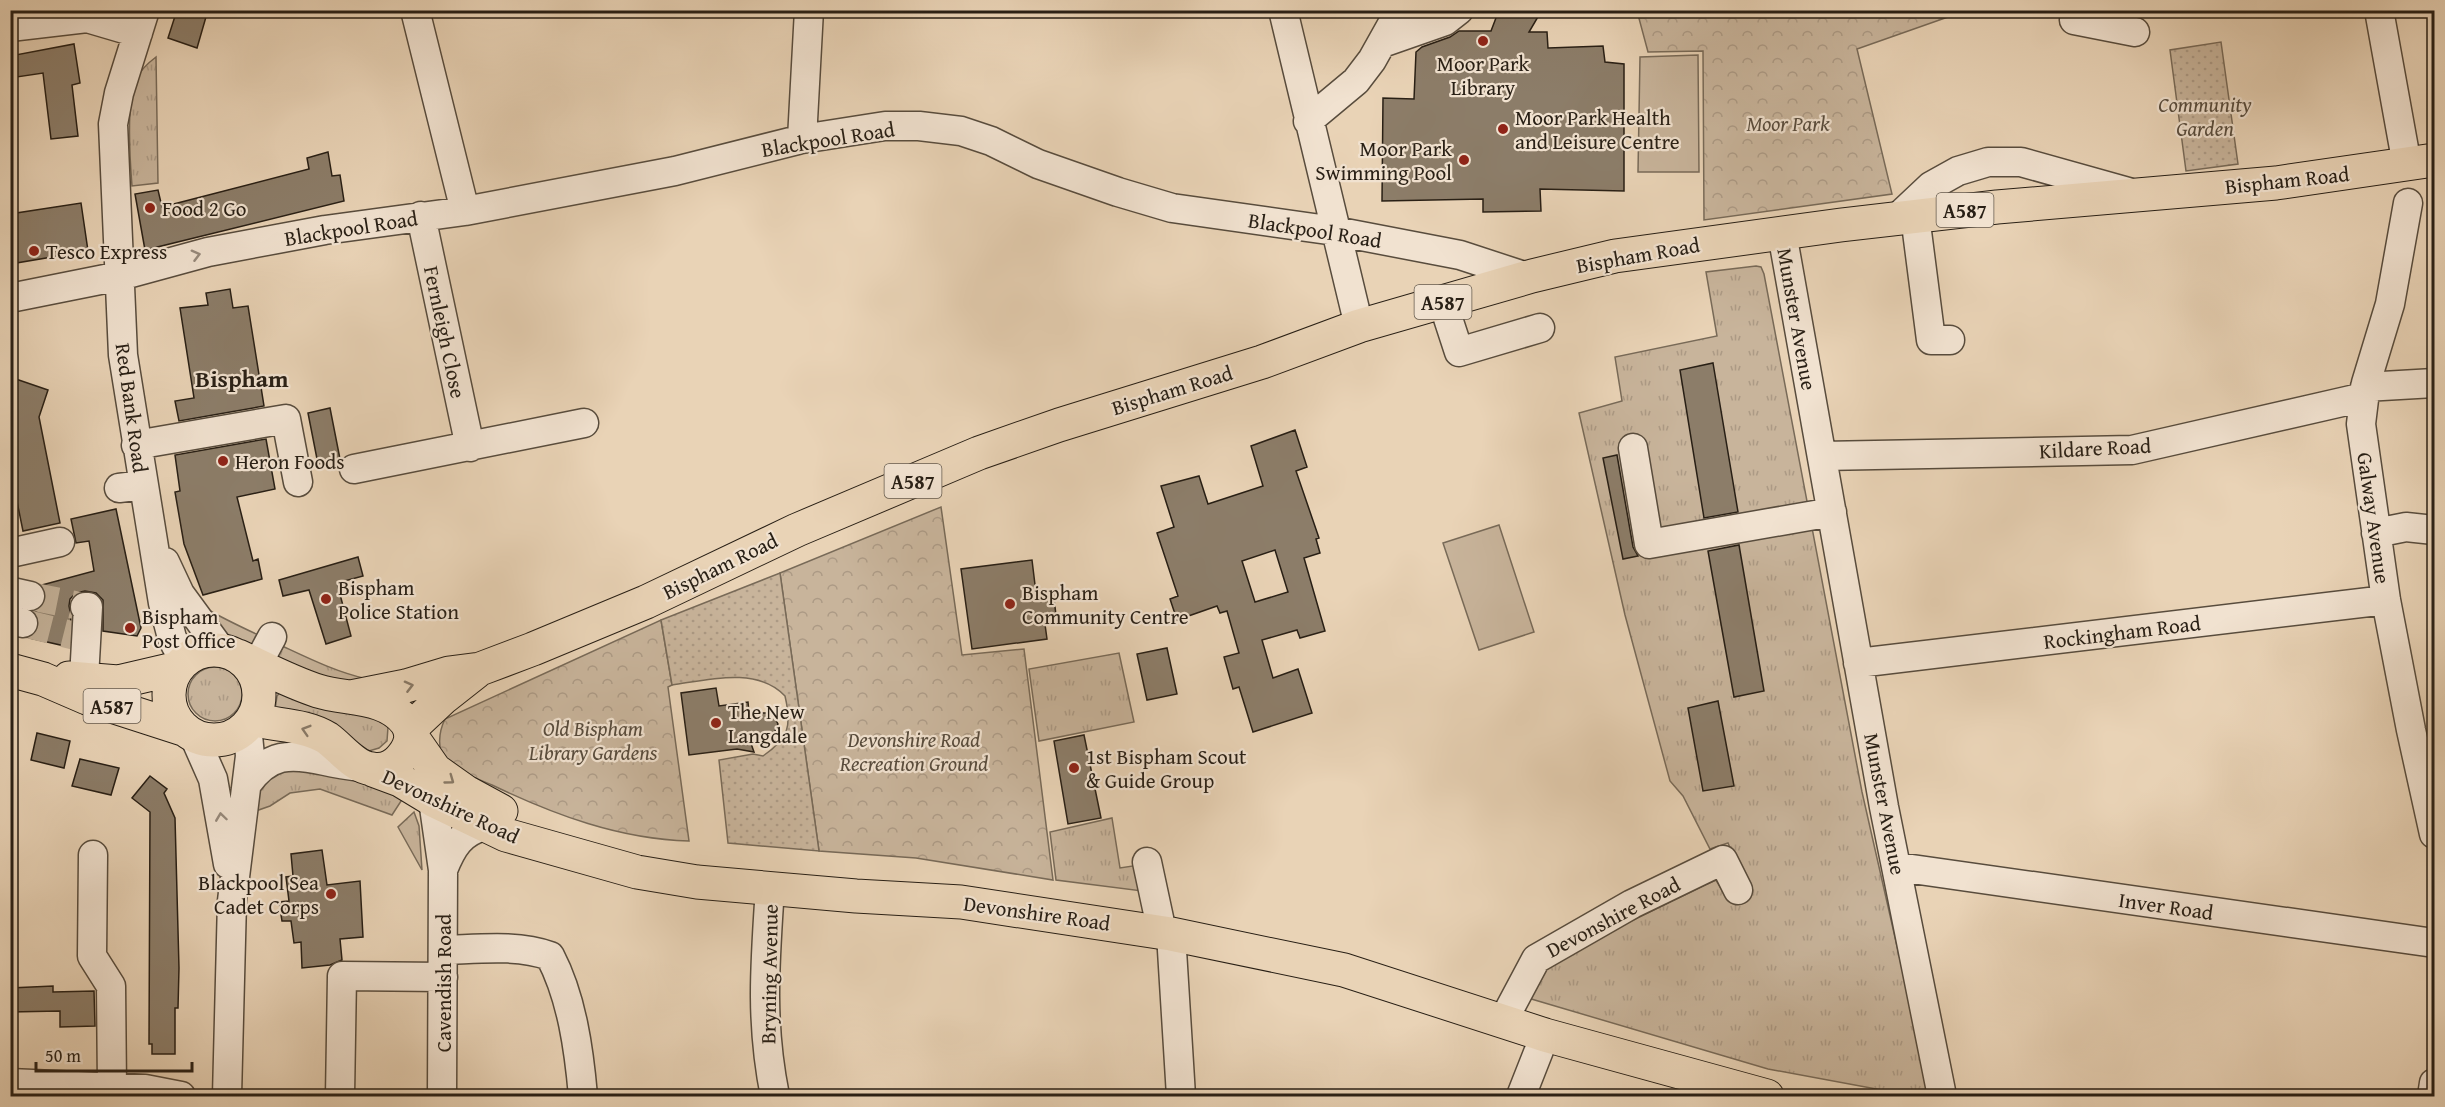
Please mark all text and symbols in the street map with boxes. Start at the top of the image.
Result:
marker: Moor Park Library [1476,34,1490,48]
place label: Moor Park Library [1437,48,1530,103]
park label: Community Garden [2158,89,2252,144]
place label: Moor Park Health and Leisure Centre [1515,102,1680,157]
park label: Moor Park [1746,108,1830,139]
street label: Blackpool Road [759,113,898,165]
marker: Moor Park Health and Leisure Centre [1496,122,1510,136]
place label: Moor Park Swimming Pool [1315,133,1452,188]
marker: Moor Park Swimming Pool [1457,153,1471,167]
street label: Bispham Road [2223,158,2352,202]
place label: Food 2 Go [162,193,247,224]
road number: A587 [1936,193,1994,227]
marker: Food 2 Go [143,201,157,215]
street label: Blackpool Road [282,202,421,254]
street label: Blackpool Road [1246,204,1385,256]
street label: Bispham Road [1574,229,1703,281]
place label: Tesco Express [46,236,167,267]
marker: Tesco Express [27,244,41,258]
street label: Munster Avenue [1769,246,1825,393]
one-way arrow [190,250,201,262]
street label: Fernleigh Close [416,263,474,401]
road number: A587 [1414,285,1472,319]
street label: Red Bank Road [108,341,157,476]
street label: Bispham Road [1108,357,1237,423]
district label: Bispham [195,361,289,396]
street label: Kildare Road [2038,430,2153,466]
place label: Heron Foods [235,446,345,477]
street label: Galway Avenue [2349,450,2399,586]
marker: Heron Foods [216,454,230,468]
road number: A587 [884,464,942,498]
street label: Bispham Road [657,524,784,607]
place label: Bispham Police Station [338,572,459,627]
place label: Bispham Community Centre [1022,577,1189,632]
marker: Bispham Police Station [319,592,333,606]
marker: Bispham Community Centre [1003,597,1017,611]
place label: Bispham Post Office [142,601,236,656]
street label: Rockingham Road [2042,607,2203,657]
marker: Bispham Post Office [123,621,137,635]
one-way arrow [404,680,414,693]
road number: A587 [84,689,140,723]
place label: The New Langdale [728,696,807,751]
park label: Old Bispham Library Gardens [528,713,658,768]
marker: The New Langdale [709,716,723,730]
park label: Devonshire Road Recreation Ground [839,724,988,779]
one-way arrow [301,725,312,737]
street label: Munster Avenue [1856,730,1914,878]
place label: 1st Bispham Scout & Guide Group [1086,741,1247,796]
street label: Devonshire Road [377,761,525,852]
marker: 1st Bispham Scout & Guide Group [1067,761,1081,775]
one-way arrow [443,773,454,784]
one-way arrow [215,813,227,822]
place label: Blackpool Sea Cadet Corps [198,867,319,922]
street label: Devonshire Road [1540,868,1686,965]
street label: Inver Road [2117,884,2216,928]
marker: Blackpool Sea Cadet Corps [324,887,338,901]
street label: Devonshire Road [962,887,1113,939]
street label: Bryning Avenue [752,904,786,1044]
street label: Cavendish Road [428,913,459,1052]
scale bar [36,1035,192,1073]
text: 50 m [45,1042,81,1069]

